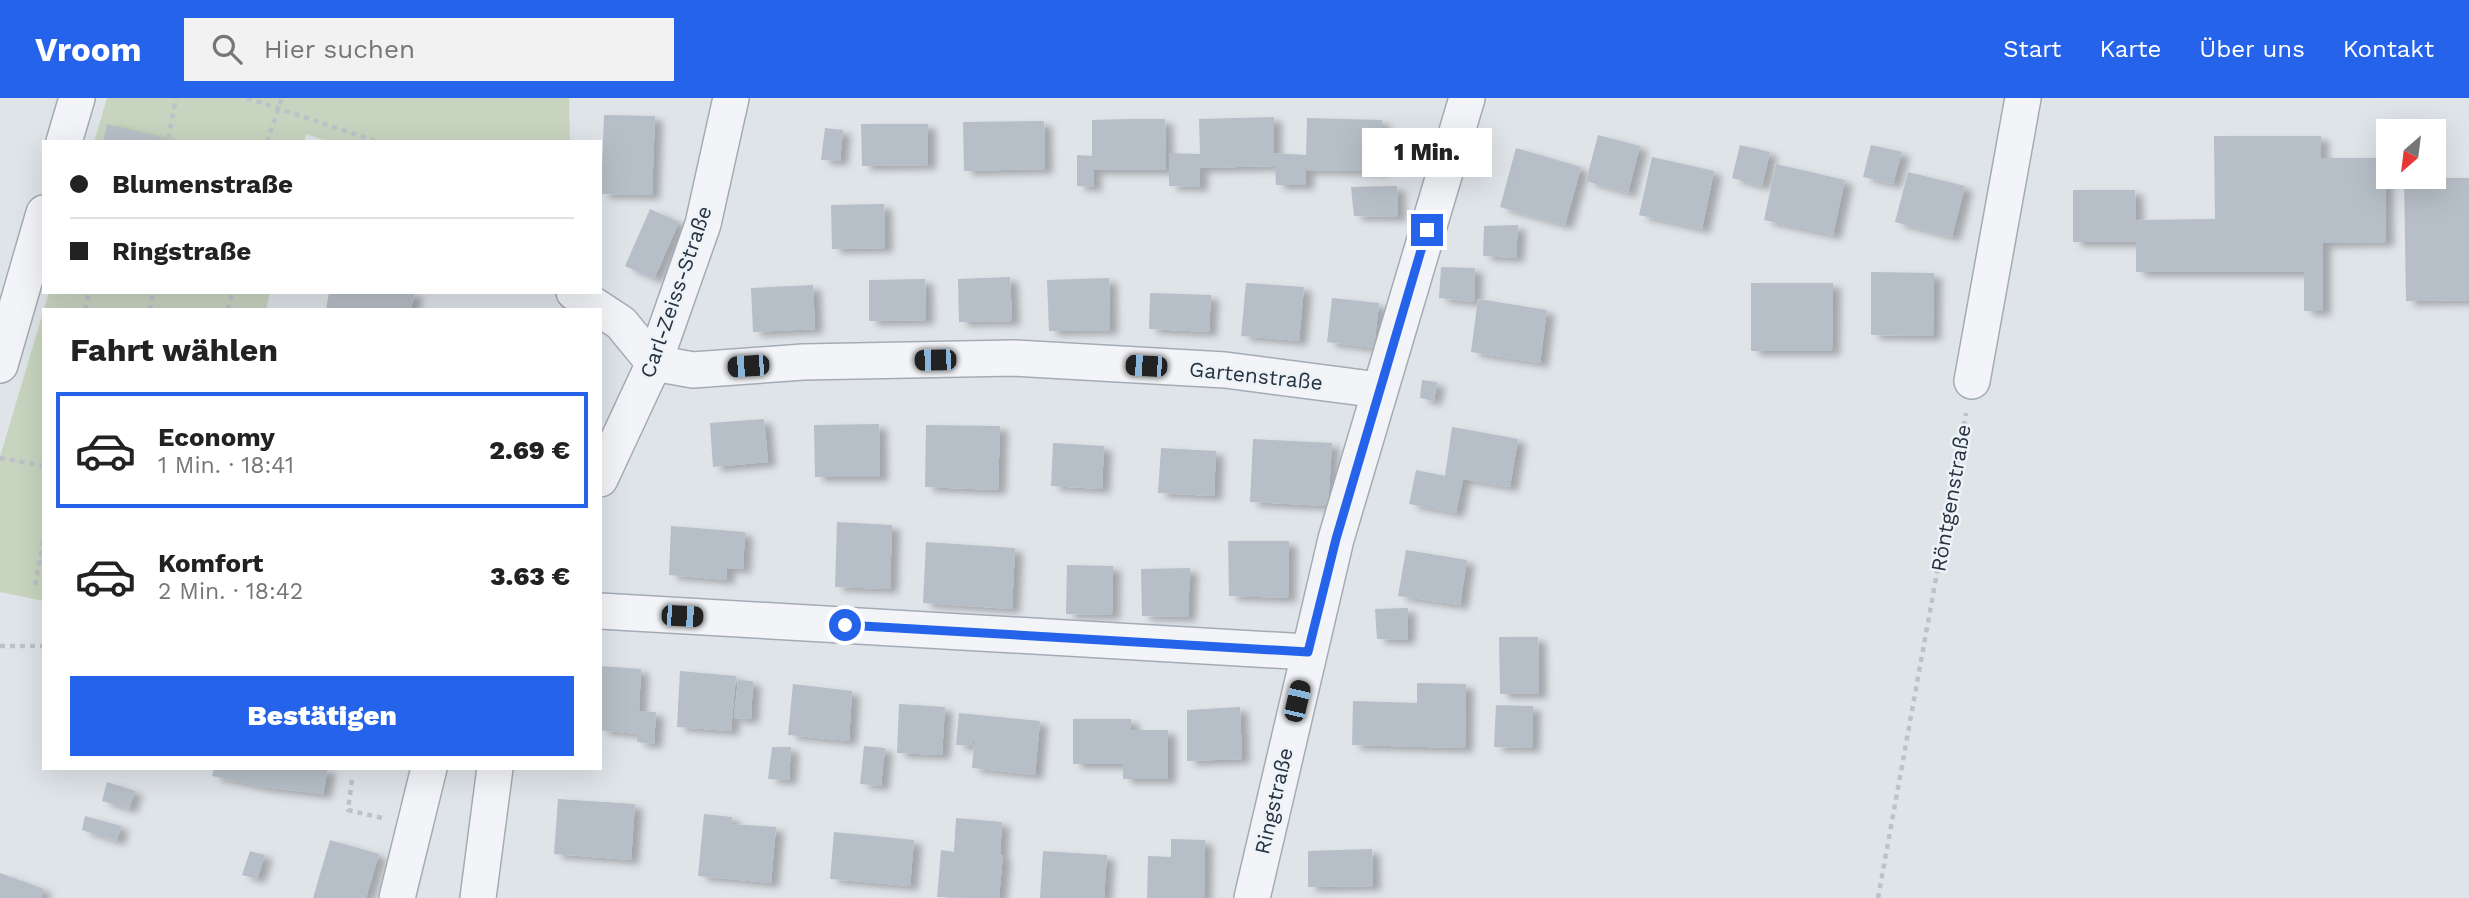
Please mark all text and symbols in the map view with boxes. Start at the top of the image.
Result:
search box [184,18,674,81]
text: Vroom [35,30,142,69]
icon: search [208,30,246,68]
text: Hier suchen [264,34,415,64]
text: Start [2003,35,2061,63]
text: Karte [2099,35,2161,63]
text: Über uns [2199,35,2305,63]
text: Kontakt [2343,35,2434,63]
north arrow [2376,119,2446,189]
map controls [2376,119,2446,189]
callout: 1 Min. [1362,129,1492,178]
text: 1 Min. [1394,139,1460,166]
text: Blumenstraße [112,169,293,199]
street label: Carl-Zeiss-Straße [634,203,717,381]
route end [1411,214,1443,246]
text: Ringstraße [112,236,251,266]
text: Fahrt wählen [70,331,278,369]
car [914,349,957,371]
car [727,354,770,378]
car [1125,354,1168,378]
street label: Gartenstraße [1188,356,1324,395]
icon: car [74,419,137,482]
text: Economy [158,422,275,452]
street label: Röntgenstraße [1925,422,1976,574]
text: 2.69 € [489,435,570,465]
text: 1 Min. · 18:41 [158,452,294,479]
icon: car [74,545,137,608]
text: Komfort [158,548,263,578]
text: 3.63 € [490,561,570,591]
text: 2 Min. · 18:42 [158,578,303,605]
car [661,604,704,628]
route start [829,609,861,641]
button: Bestätigen [70,676,574,756]
car [1283,678,1312,724]
street label: Ringstraße [1249,745,1298,857]

